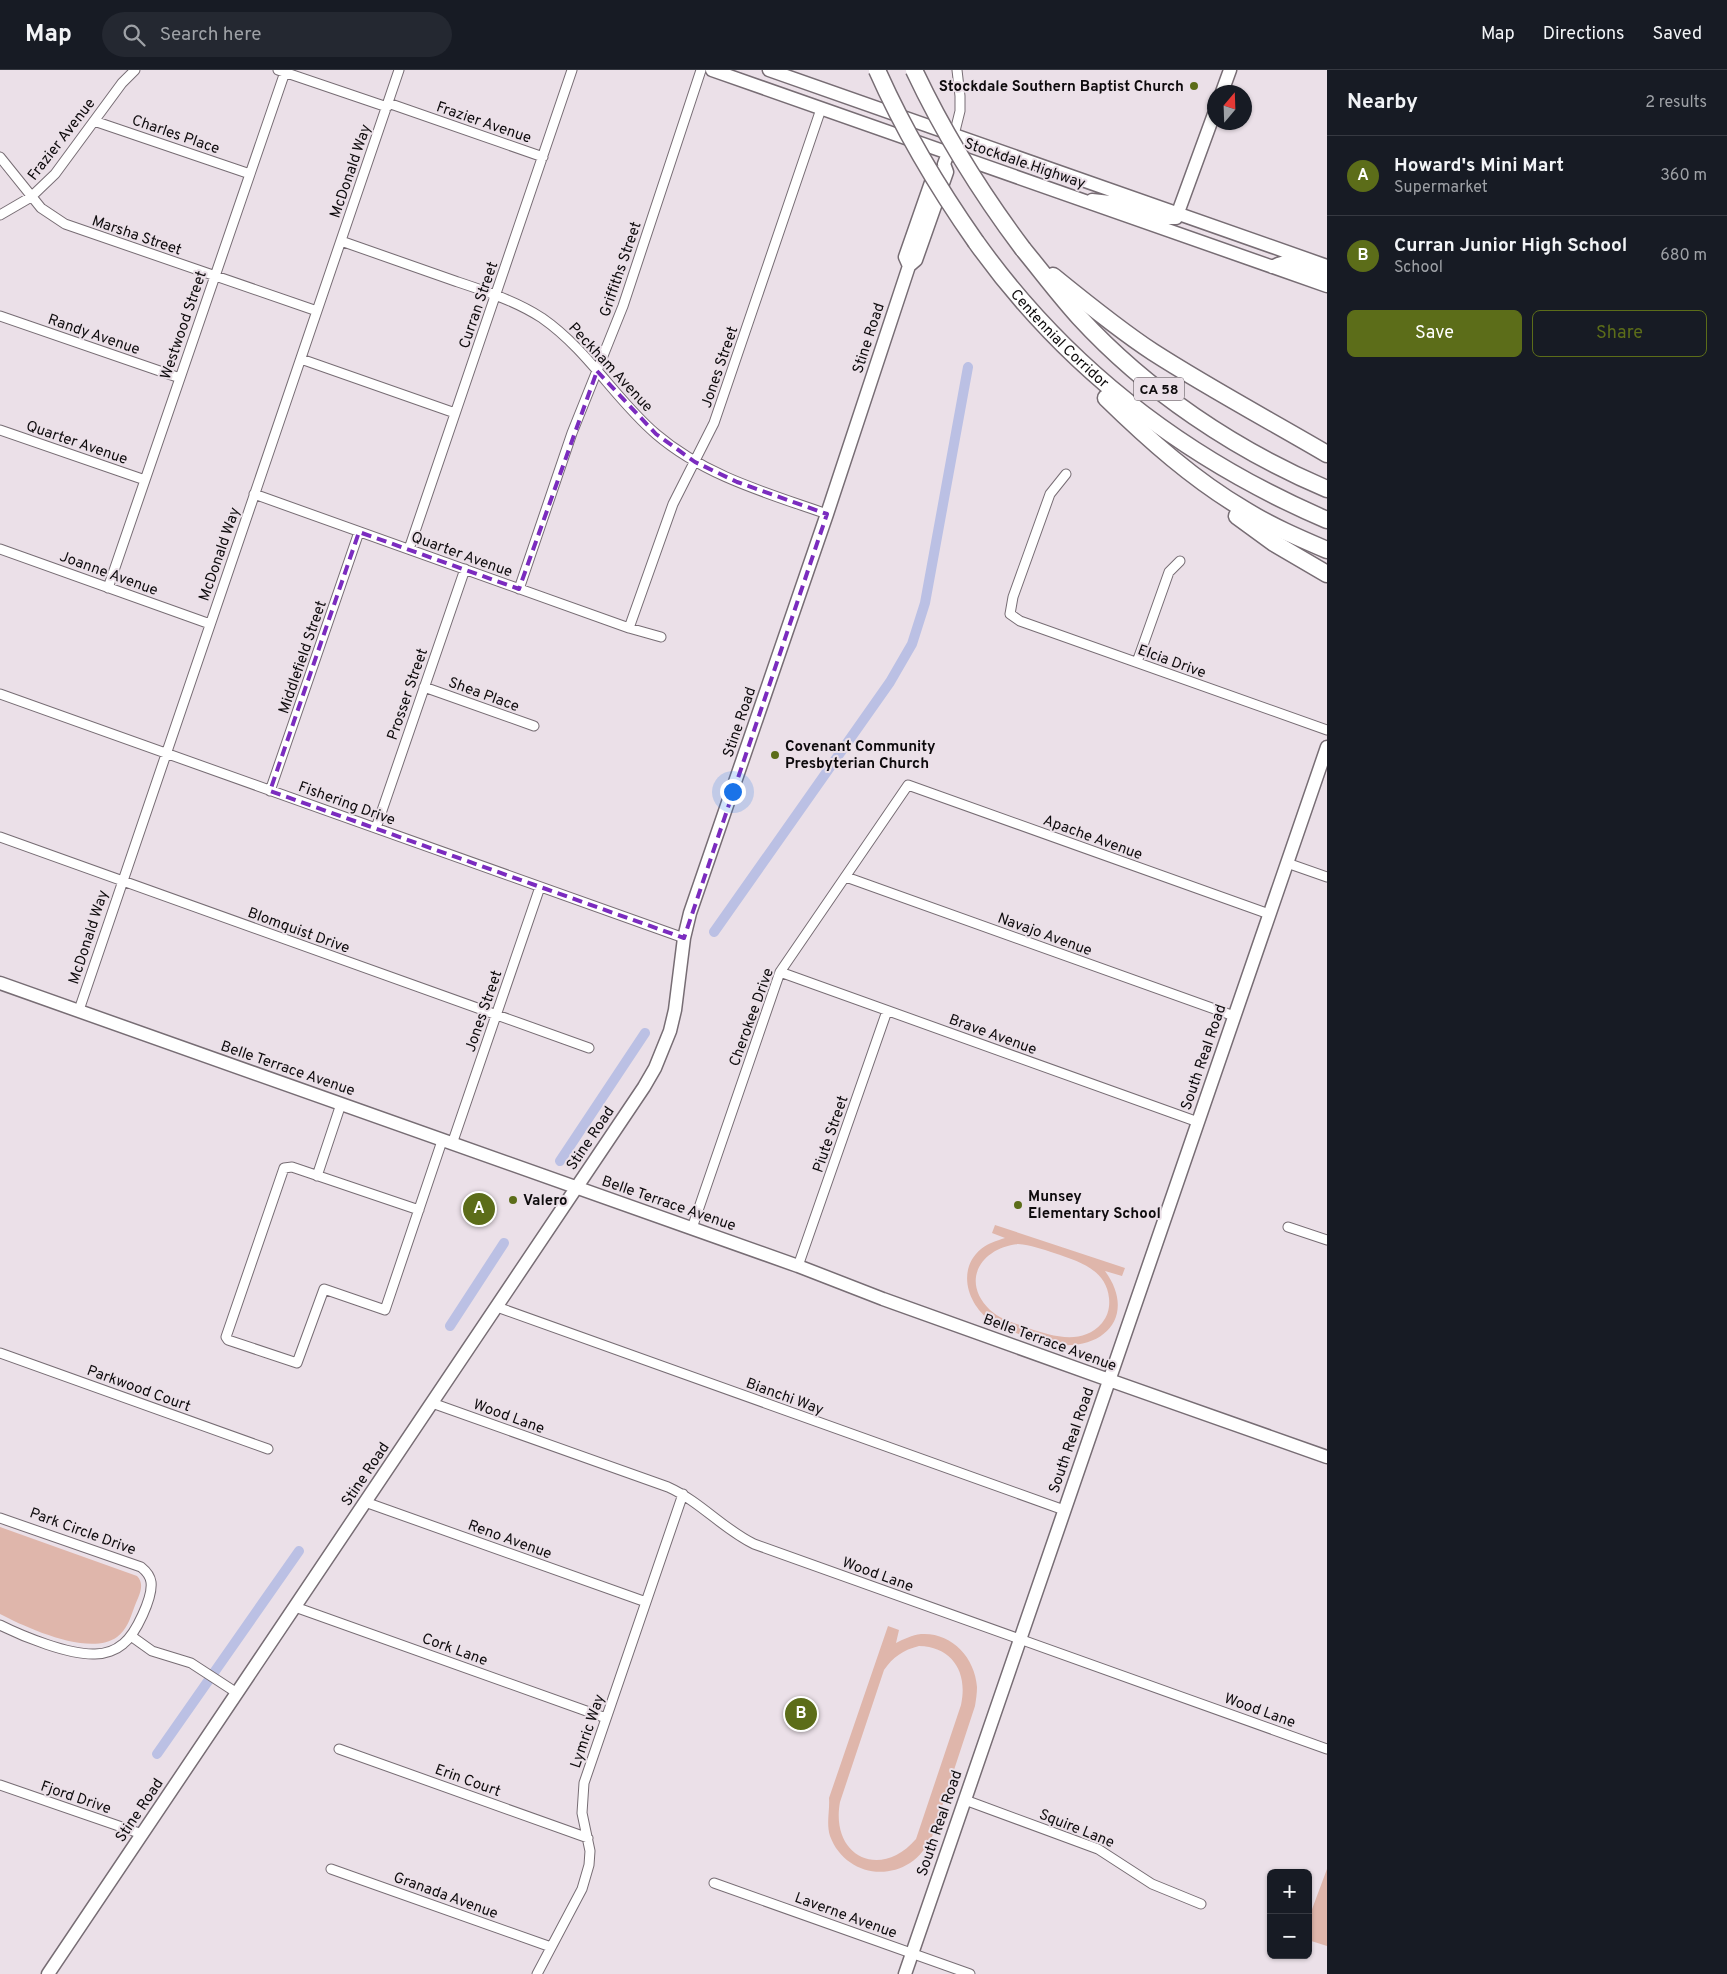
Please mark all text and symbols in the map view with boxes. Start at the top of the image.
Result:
search box [102,12,452,57]
text: Map [25,20,72,50]
icon: search [120,21,148,49]
text: Search here [160,23,261,47]
text: Map [1481,23,1515,46]
text: Directions [1543,23,1625,46]
text: Saved [1653,23,1702,46]
place label: Stockdale Southern Baptist Church [939,78,1184,97]
marker: Stockdale Southern Baptist Church [1188,80,1200,92]
north arrow [1207,85,1252,130]
text: Nearby [1347,89,1418,116]
text: 2 results [1645,93,1707,113]
street label: Frazier Avenue [24,95,100,185]
street label: Frazier Avenue [433,98,534,149]
street label: Charles Place [129,112,222,159]
street label: McDonald Way [326,122,376,221]
street label: Stockdale Highway [961,135,1088,194]
text: Howard's Mini Mart [1394,154,1564,178]
text: A [1357,166,1369,186]
text: 360 m [1660,166,1707,186]
text: Supermarket [1394,178,1488,198]
street label: Marsha Street [89,212,184,261]
street label: Griffiths Street [596,219,647,320]
text: Curran Junior High School [1394,234,1627,258]
text: B [1357,246,1369,266]
text: 680 m [1660,246,1707,266]
text: School [1394,258,1443,278]
street label: Curran Street [456,259,503,352]
street label: Westwood Street [157,269,212,382]
street label: Centennial Corridor [1005,286,1112,393]
street label: Stine Road [849,301,890,376]
button: Save [1347,310,1522,357]
button: Share [1532,310,1707,357]
street label: Randy Avenue [45,311,142,360]
street label: Peckham Avenue [564,319,656,417]
street label: Jones Street [698,324,743,411]
road number: CA 58 [1134,378,1184,400]
street label: Quarter Avenue [23,417,130,470]
street label: McDonald Way [195,505,245,604]
street label: Quarter Avenue [408,528,515,583]
street label: Joanne Avenue [57,548,160,601]
street label: Middlefield Street [275,598,332,717]
street label: Elcia Drive [1135,641,1208,684]
street label: Prosser Street [384,646,433,743]
street label: Shea Place [445,674,522,717]
street label: Stine Road [720,685,761,760]
place label: Covenant Community Presbyterian Church [785,738,936,774]
marker: Covenant Community Presbyterian Church [769,749,781,761]
street label: Fishering Drive [295,778,398,831]
your location [720,779,746,805]
street label: Apache Avenue [1040,812,1145,865]
street label: McDonald Way [65,888,114,987]
street label: Blomquist Drive [245,904,352,959]
street label: Navajo Avenue [995,910,1094,961]
street label: Cherokee Drive [726,966,779,1069]
street label: Jones Street [462,968,507,1055]
street label: South Real Road [1177,1002,1231,1113]
street label: Brave Avenue [946,1011,1039,1060]
street label: Belle Terrace Avenue [218,1038,357,1101]
street label: Piute Street [809,1094,853,1175]
street label: Stine Road [563,1103,620,1174]
street label: Belle Terrace Avenue [599,1173,738,1236]
place label: Munsey Elementary School [1028,1188,1161,1224]
pin: A [463,1190,495,1228]
place label: Valero [523,1192,568,1211]
marker: Valero [507,1194,519,1206]
marker: Munsey Elementary School [1012,1199,1024,1211]
street label: Belle Terrace Avenue [980,1310,1119,1376]
street label: Parkwood Court [84,1362,193,1417]
street label: Bianchi Way [743,1375,826,1420]
street label: South Real Road [1045,1385,1099,1496]
street label: Wood Lane [470,1396,547,1439]
street label: Stine Road [338,1439,395,1510]
street label: Park Circle Drive [27,1504,138,1560]
street label: Reno Avenue [465,1516,554,1564]
street label: Wood Lane [839,1554,916,1597]
street label: Cork Lane [419,1630,490,1671]
street label: Wood Lane [1221,1690,1298,1733]
street label: Lymric Way [567,1692,610,1771]
pin: B [785,1695,817,1733]
street label: Erin Court [432,1761,503,1802]
street label: South Real Road [913,1768,967,1879]
street label: Stine Road [112,1775,169,1846]
street label: Fjord Drive [38,1777,113,1819]
street label: Squire Lane [1036,1806,1117,1853]
street label: Granada Avenue [391,1869,500,1924]
map controls [1267,1869,1312,1959]
button: + [1267,1869,1312,1914]
street label: Laverne Avenue [792,1889,899,1944]
button: − [1267,1914,1312,1959]

